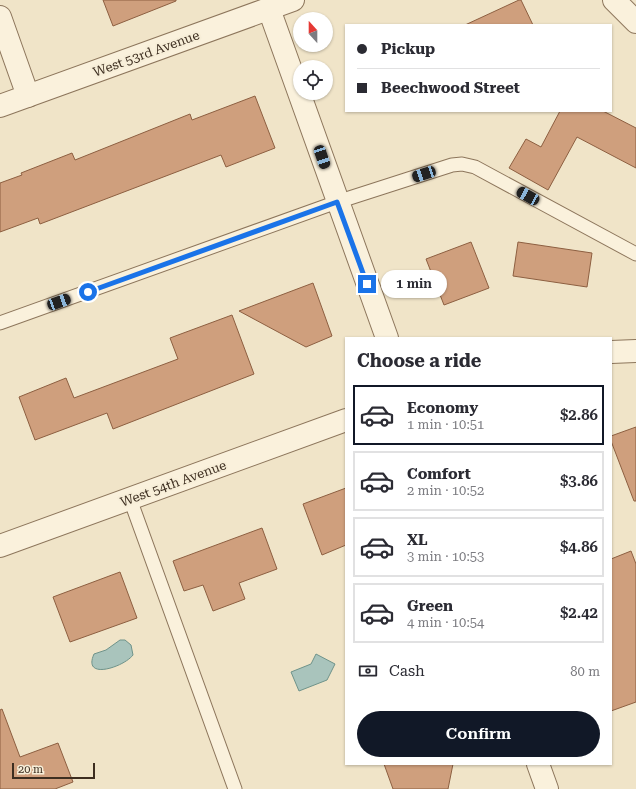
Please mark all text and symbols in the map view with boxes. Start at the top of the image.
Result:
north arrow [293,12,333,52]
map controls [293,12,333,100]
street label: West 53rd Avenue [91,27,201,80]
text: Pickup [381,40,435,58]
button: locate [293,60,333,100]
text: Beechwood Street [381,79,520,97]
car [312,144,332,170]
car [411,165,437,183]
car [515,185,541,207]
callout: 1 min [381,270,447,298]
route end [358,275,376,293]
text: 1 min [396,276,432,291]
route start [79,283,97,301]
car [46,292,72,312]
text: Choose a ride [357,350,481,371]
icon: car [359,397,395,433]
text: Economy [407,399,478,417]
text: $2.86 [560,406,598,424]
text: 1 min · 10:51 [407,417,484,432]
street label: West 54th Avenue [118,457,228,510]
icon: car [359,463,395,499]
text: Comfort [407,465,471,483]
text: $3.86 [560,472,598,490]
text: 2 min · 10:52 [407,483,484,498]
icon: car [359,529,395,565]
text: XL [407,531,428,549]
text: $4.86 [560,538,598,556]
text: 3 min · 10:53 [407,549,484,564]
icon: car [359,595,395,631]
text: Green [407,597,453,615]
text: $2.42 [560,604,598,622]
text: 4 min · 10:54 [407,615,484,630]
icon: cash [357,660,379,682]
text: Cash [389,662,425,680]
text: 80 m [570,664,600,679]
button: Confirm [357,711,600,757]
scale bar [12,761,95,780]
text: 20 m [18,763,43,776]

